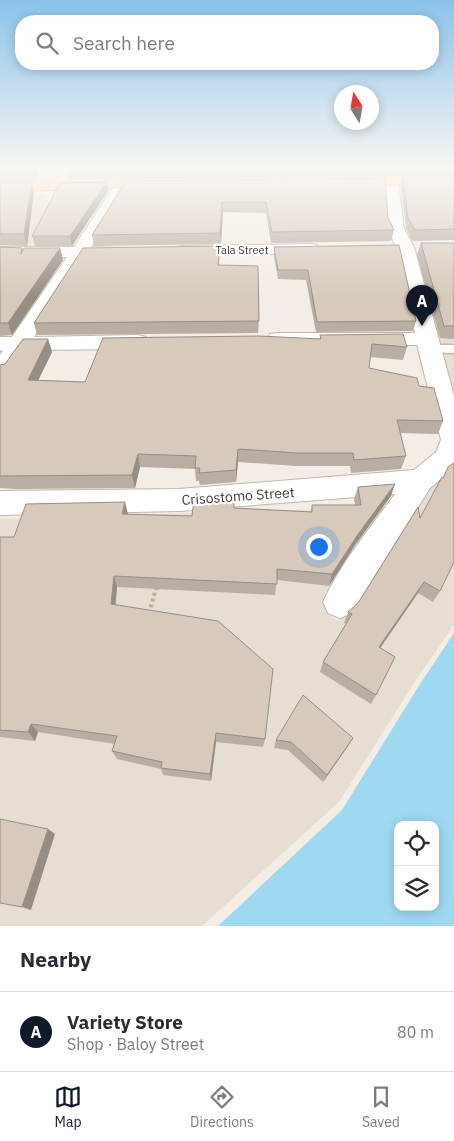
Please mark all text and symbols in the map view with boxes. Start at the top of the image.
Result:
search box [15,15,439,70]
icon: search [33,29,61,57]
text: Search here [73,31,175,55]
north arrow [334,85,379,130]
street label: Tala Street [215,243,269,257]
pin: A [406,285,438,326]
street label: Crisostomo Street [181,483,295,509]
your location [306,534,332,560]
map controls [394,821,439,911]
button: locate [394,821,439,866]
button: layers [394,866,439,911]
text: Nearby [20,945,91,973]
text: Variety Store [67,1010,183,1034]
text: A [31,1022,41,1042]
text: 80 m [397,1022,434,1042]
text: Shop · Baloy Street [67,1034,204,1054]
tab: Map [54,1083,82,1131]
tab: Directions [190,1083,254,1131]
tab: Saved [362,1083,400,1131]

